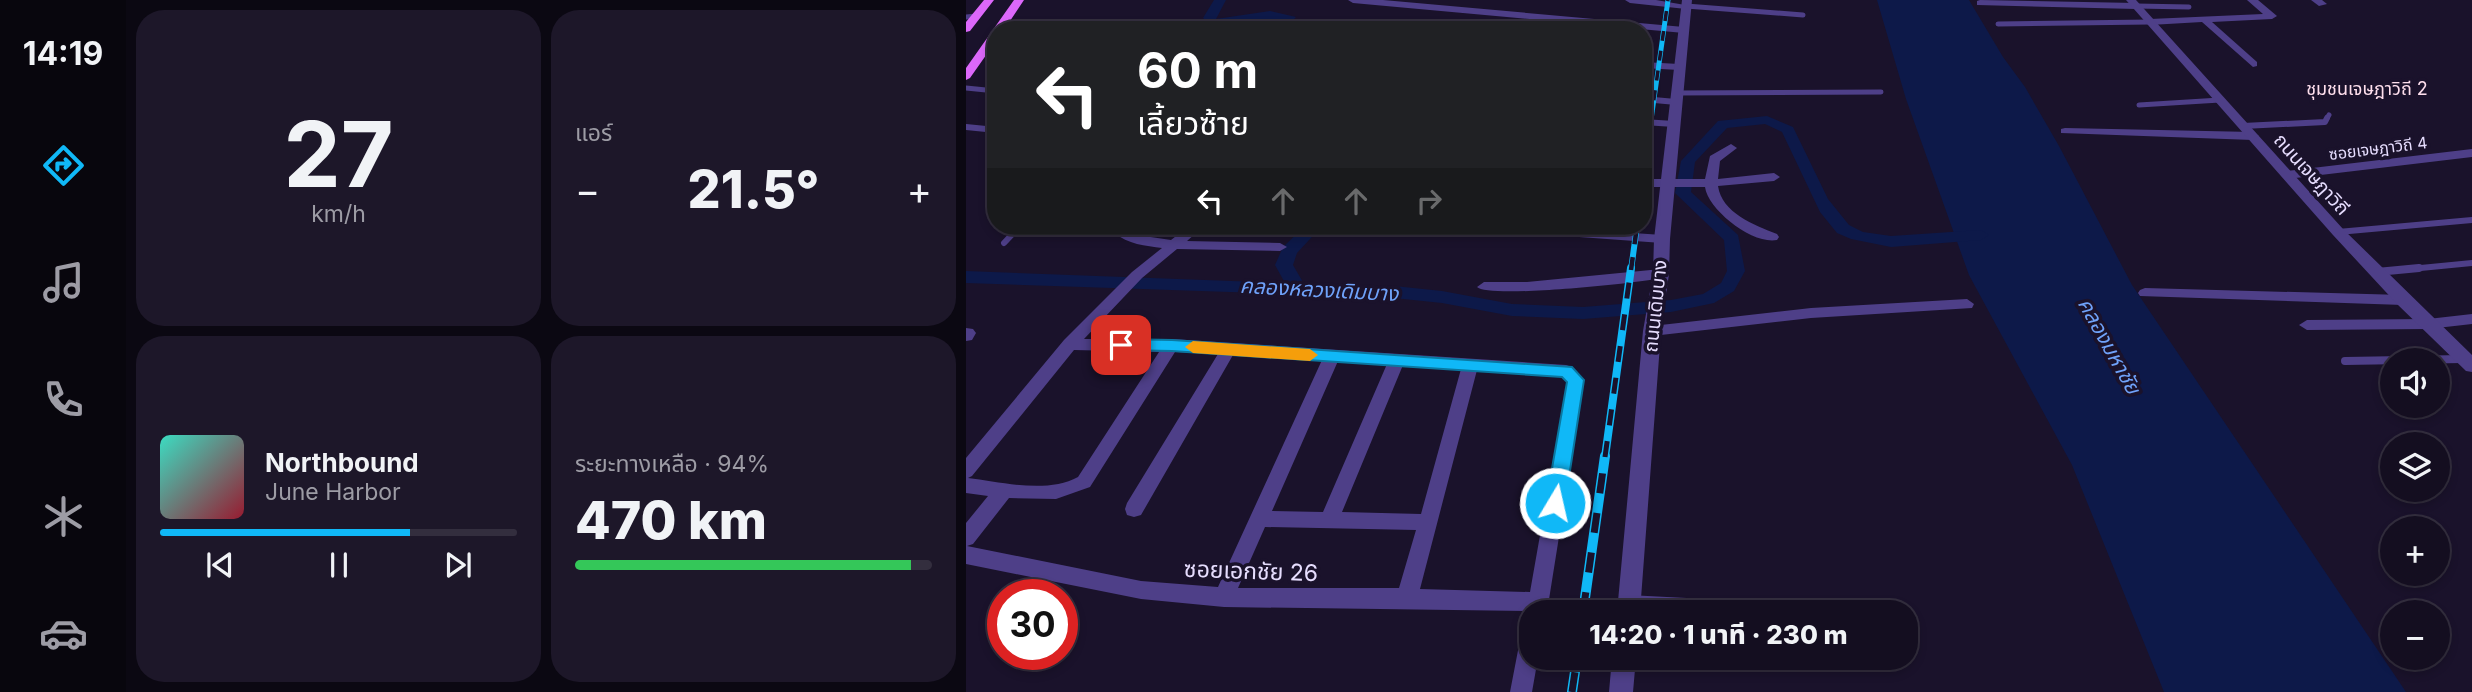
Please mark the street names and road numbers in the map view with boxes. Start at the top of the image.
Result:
street label: ถนนเจษฎาวิถี [2269,129,2354,220]
street label: ซอยเจษฎาวิถี 4 [2328,132,2428,164]
street label: ถนนเดิมบาง [1639,259,1672,353]
street label: ซอยเอกชัย 26 [1183,555,1319,587]

